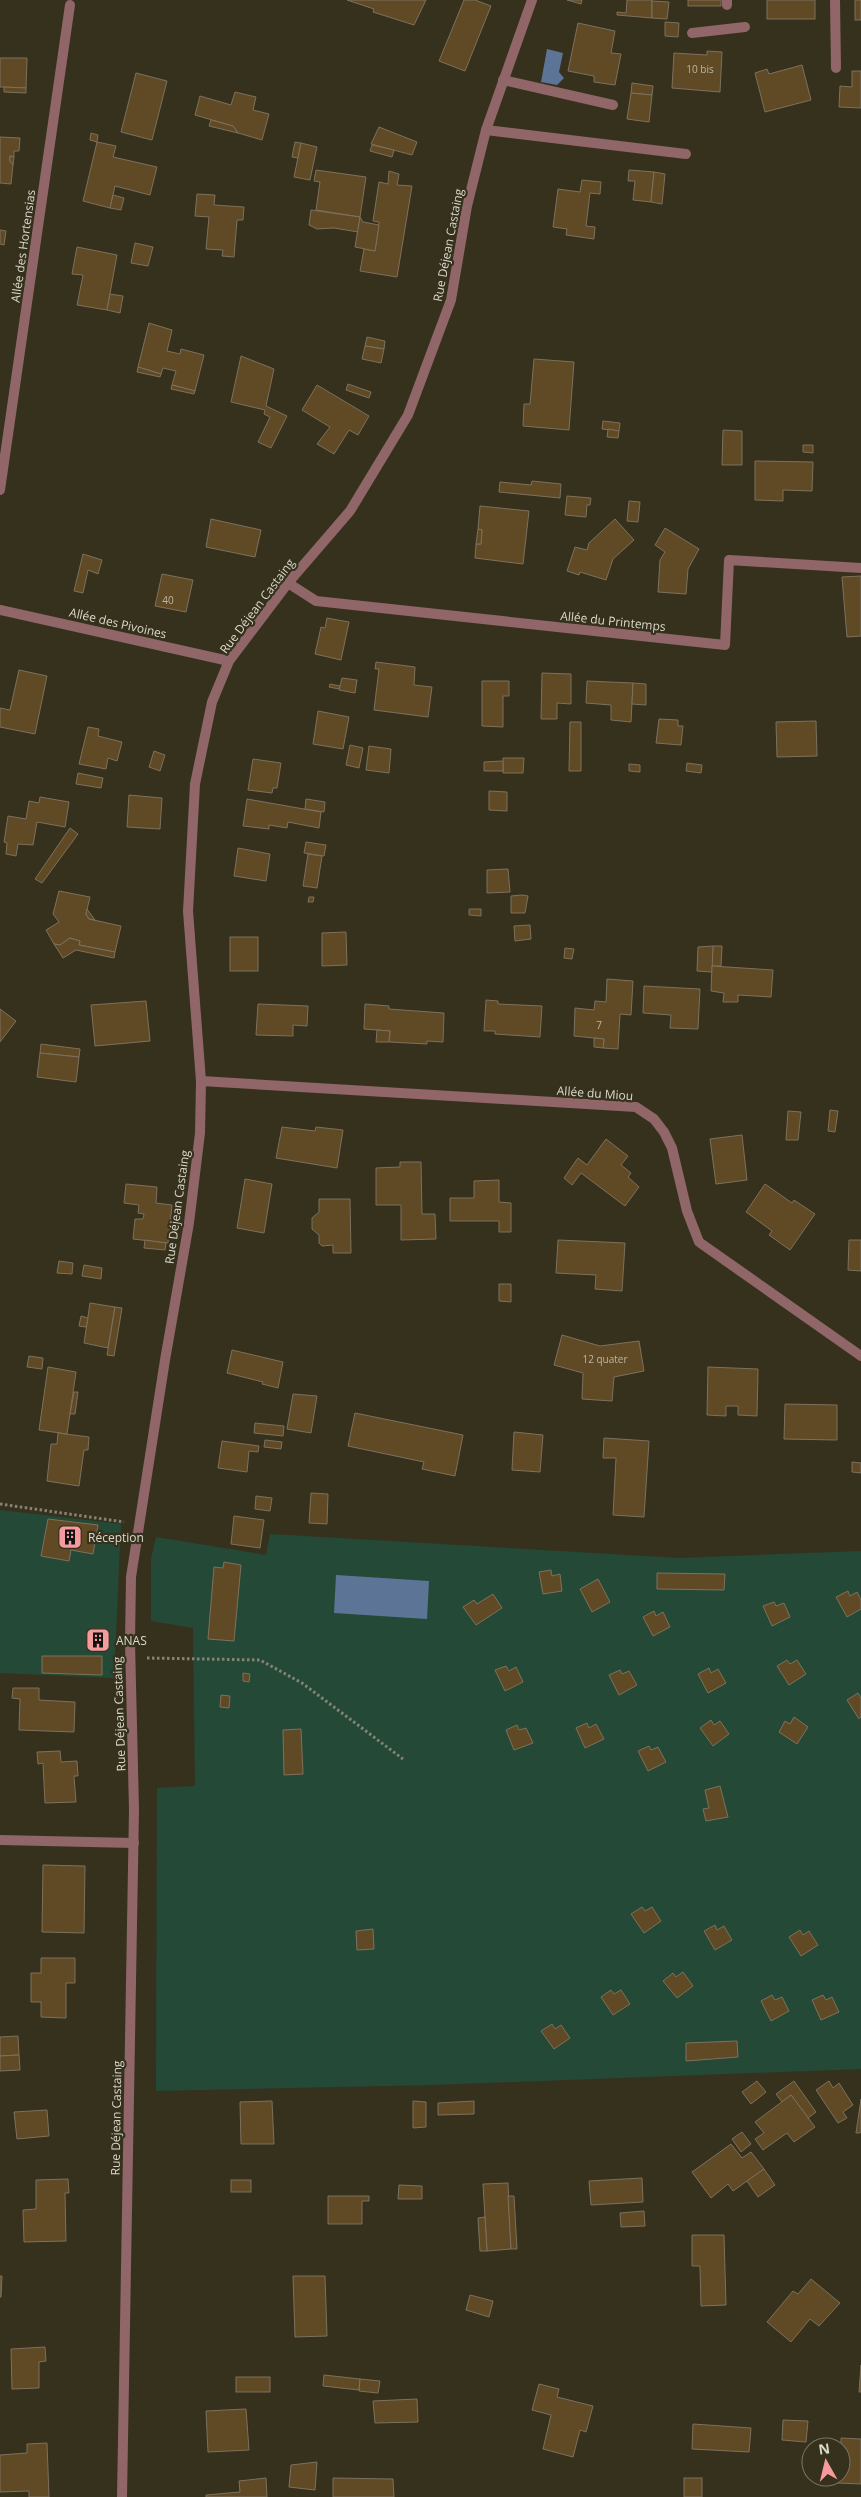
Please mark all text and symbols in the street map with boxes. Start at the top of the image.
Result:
house number: 10 bis [686,62,714,76]
street label: Rue Déjean Castaing [429,187,467,303]
street label: Allée des Hortensias [7,188,39,303]
street label: Rue Déjean Castaing [216,555,299,657]
house number: 40 [162,593,174,607]
street label: Allée des Pivoines [68,604,169,643]
street label: Allée du Printemps [560,607,667,635]
house number: 7 [596,1018,602,1032]
street label: Allée du Miou [556,1082,634,1104]
street label: Rue Déjean Castaing [161,1149,193,1265]
house number: 12 quater [582,1352,628,1366]
building icon: Réception [57,1524,83,1550]
place label: Réception [88,1529,144,1546]
building icon: ANAS [85,1627,111,1653]
place label: ANAS [116,1632,147,1649]
street label: Rue Déjean Castaing [108,1656,129,1772]
street label: Rue Déjean Castaing [106,2060,126,2176]
north arrow [801,2437,851,2487]
text: N [817,2438,831,2459]

